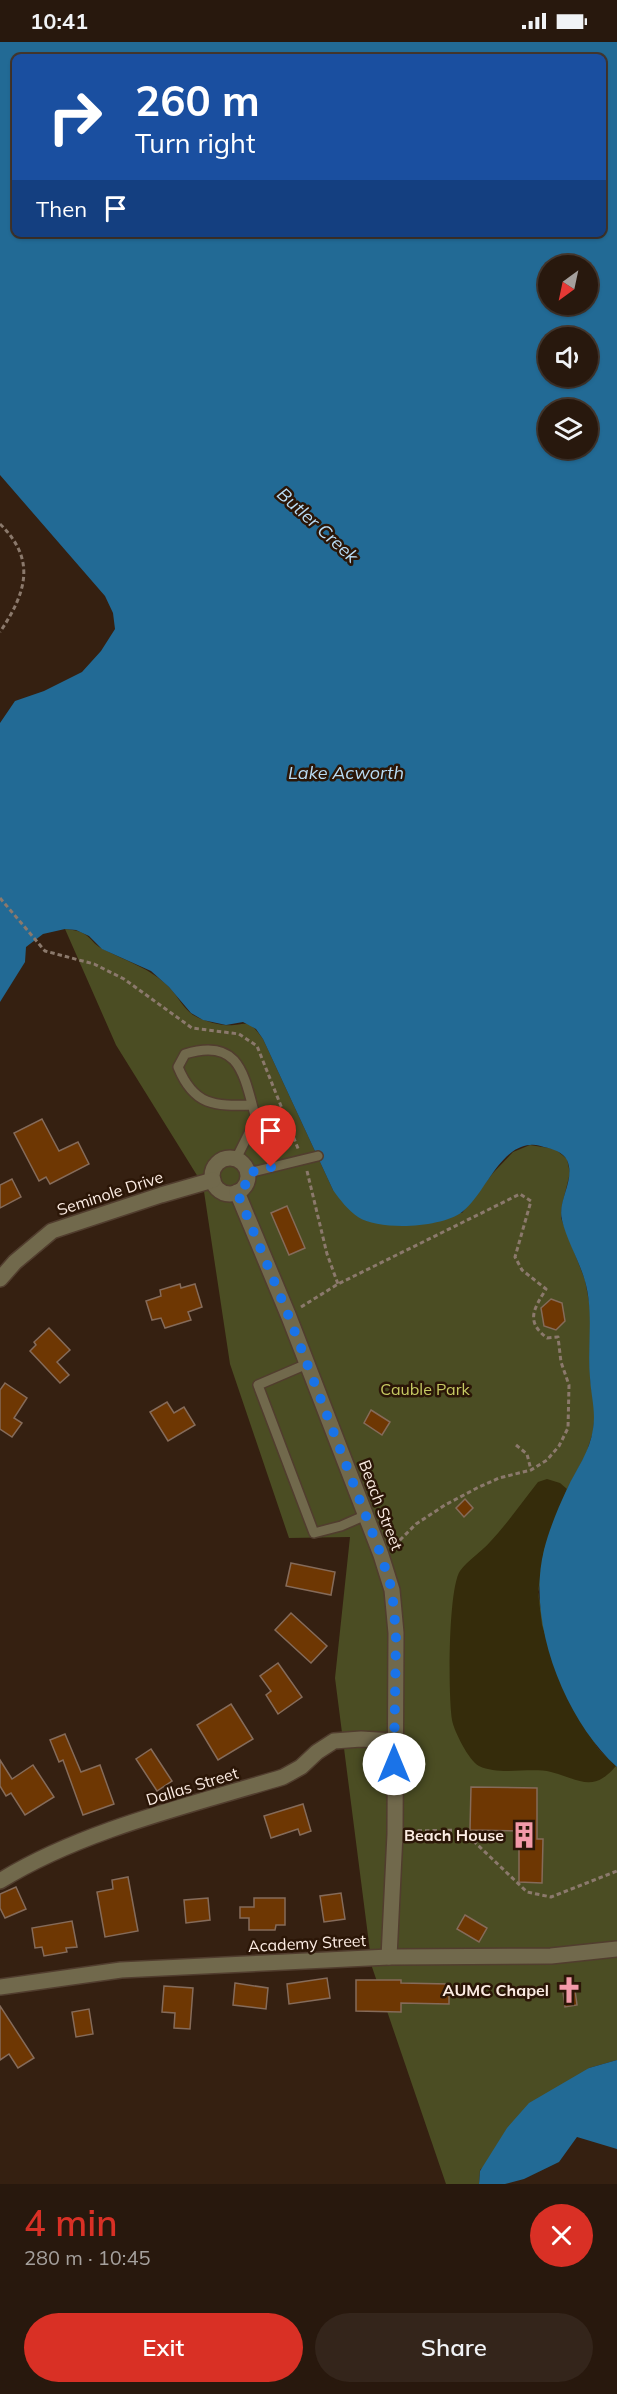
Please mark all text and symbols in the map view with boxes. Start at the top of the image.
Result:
text: 10:41 [30,7,88,35]
text: 260 m [135,74,260,127]
icon: right [36,78,114,156]
text: Turn right [135,126,255,160]
icon: arrive [99,192,132,225]
text: Then [36,195,87,223]
north arrow [538,255,598,315]
map controls [538,255,598,459]
button: sound [538,327,598,387]
button: layers [538,399,598,459]
water label: Butler Creek [272,482,364,568]
water label: Lake Acworth [288,761,404,784]
pin [245,1105,296,1167]
icon: arrive [254,1114,287,1147]
street label: Seminole Drive [54,1166,166,1220]
park label: Cauble Park [380,1379,470,1399]
street label: Beach Street [355,1457,407,1553]
position arrow [362,1732,426,1796]
street label: Dallas Street [144,1762,241,1809]
building icon: Beach House [509,1820,539,1850]
place label: Beach House [404,1825,504,1845]
street label: Academy Street [247,1930,367,1956]
church icon: AUMC Chapel [554,1975,584,2005]
place label: AUMC Chapel [443,1980,549,2000]
text: 4 min [24,2200,118,2245]
button: close [530,2204,593,2267]
text: 280 m · 10:45 [24,2245,150,2270]
button: Exit [24,2313,303,2382]
button: Share [315,2313,593,2382]

